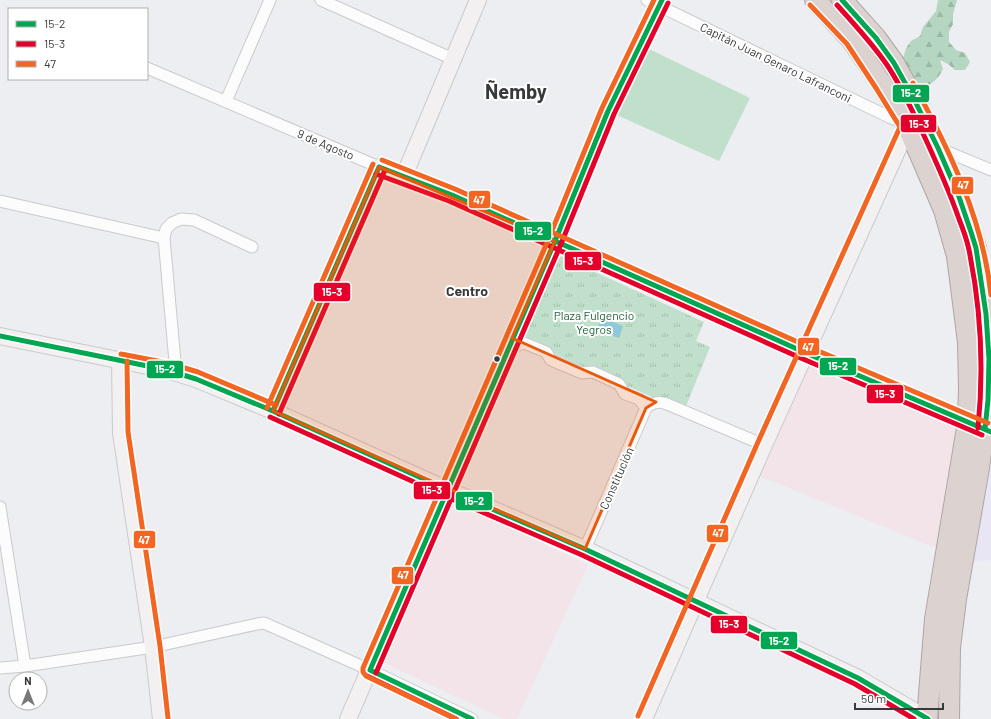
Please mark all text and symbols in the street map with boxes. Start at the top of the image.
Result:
legend [8,8,148,80]
text: 15-2 [44,16,66,30]
street label: Capitán Juan Genaro Lafranconi [698,19,854,105]
text: 15-3 [44,36,65,50]
text: 47 [44,56,56,70]
district label: Ñemby [485,79,547,103]
line badge: 15-2 [892,84,930,103]
text: 15-2 [901,86,921,99]
line badge: 15-3 [900,114,937,133]
text: 15-3 [909,117,929,130]
street label: 9 de Agosto [295,126,357,162]
line badge: 47 [951,176,974,195]
text: 47 [957,178,969,191]
line badge: 47 [468,190,491,209]
text: 47 [473,193,485,206]
line badge: 15-2 [514,221,552,241]
text: 15-2 [523,224,543,237]
line badge: 15-3 [564,251,602,271]
text: 15-3 [573,254,593,267]
line badge: 15-3 [313,282,351,302]
district label: Centro [446,282,488,299]
text: 15-3 [322,285,342,298]
park label: Plaza Fulgencio Yegros [554,308,634,336]
line badge: 47 [797,337,820,356]
text: 47 [802,340,814,353]
unlabelled marker [492,354,502,364]
line badge: 15-2 [819,357,857,376]
text: 15-2 [828,359,848,372]
line badge: 15-2 [146,360,184,379]
text: 15-2 [155,362,175,375]
line badge: 15-3 [866,384,904,404]
text: 15-3 [875,387,895,400]
street label: Constitución [596,445,636,511]
line badge: 15-3 [413,481,451,500]
text: 15-3 [422,483,442,496]
line badge: 15-2 [455,491,493,511]
text: 15-2 [464,494,484,507]
line badge: 47 [706,524,729,543]
text: 47 [712,526,724,539]
line badge: 47 [133,530,156,549]
text: 47 [138,533,150,546]
line badge: 47 [391,566,414,585]
text: 47 [397,568,409,581]
line badge: 15-3 [710,615,748,634]
text: 15-3 [719,617,739,630]
line badge: 15-2 [760,631,798,650]
text: 15-2 [769,634,789,647]
north arrow [8,671,48,711]
text: N [24,674,32,687]
scale bar [855,685,943,711]
text: 50 m [861,691,886,705]

